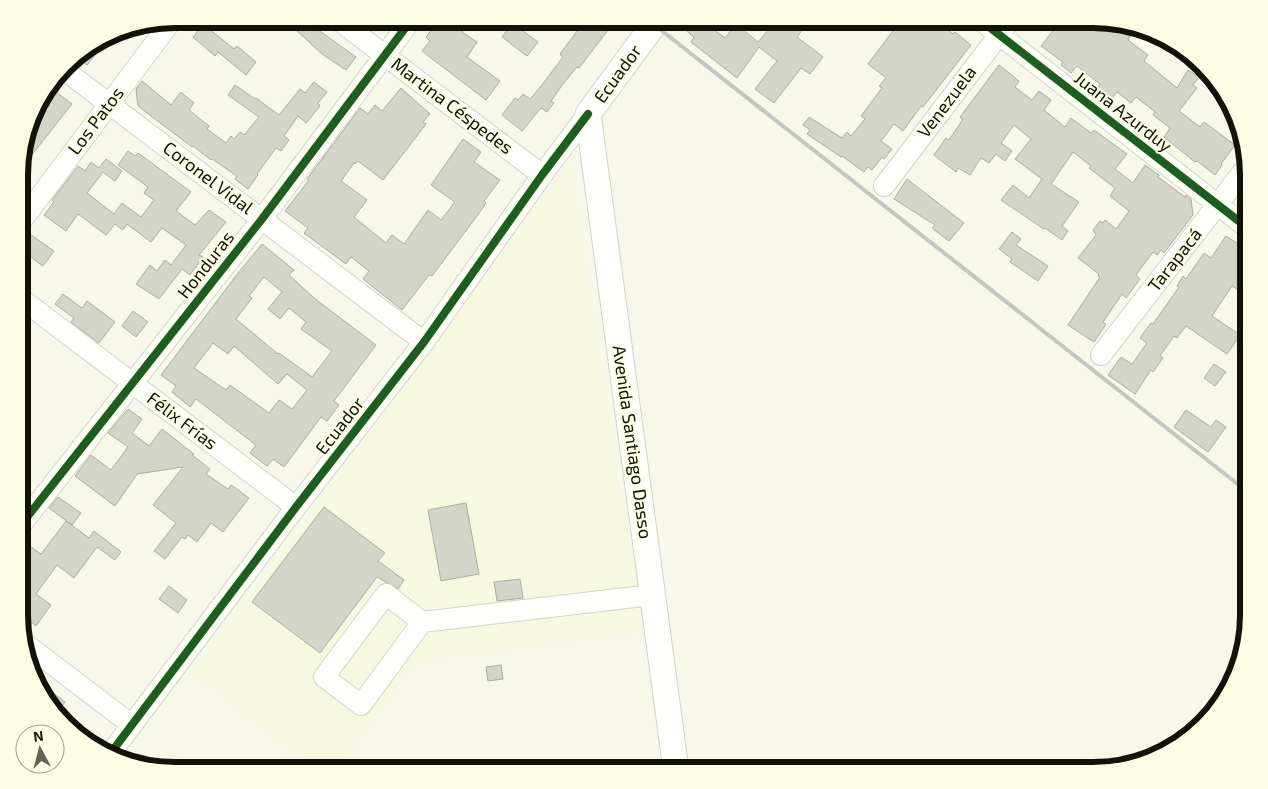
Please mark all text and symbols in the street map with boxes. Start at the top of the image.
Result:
street label: Ecuador [589,40,646,107]
street label: Martina Céspedes [387,52,518,158]
street label: Venezuela [912,61,980,142]
street label: Juana Azurduy [1070,66,1177,156]
street label: Los Patos [63,82,128,159]
street label: Coronel Vidal [159,136,259,219]
street label: Tarapacá [1143,223,1206,296]
street label: Honduras [172,226,238,302]
street label: Avenida Santiago Dasso [609,344,657,540]
street label: Félix Frías [143,387,222,454]
street label: Ecuador [310,392,368,458]
north arrow [15,724,65,774]
text: N [32,727,44,745]

